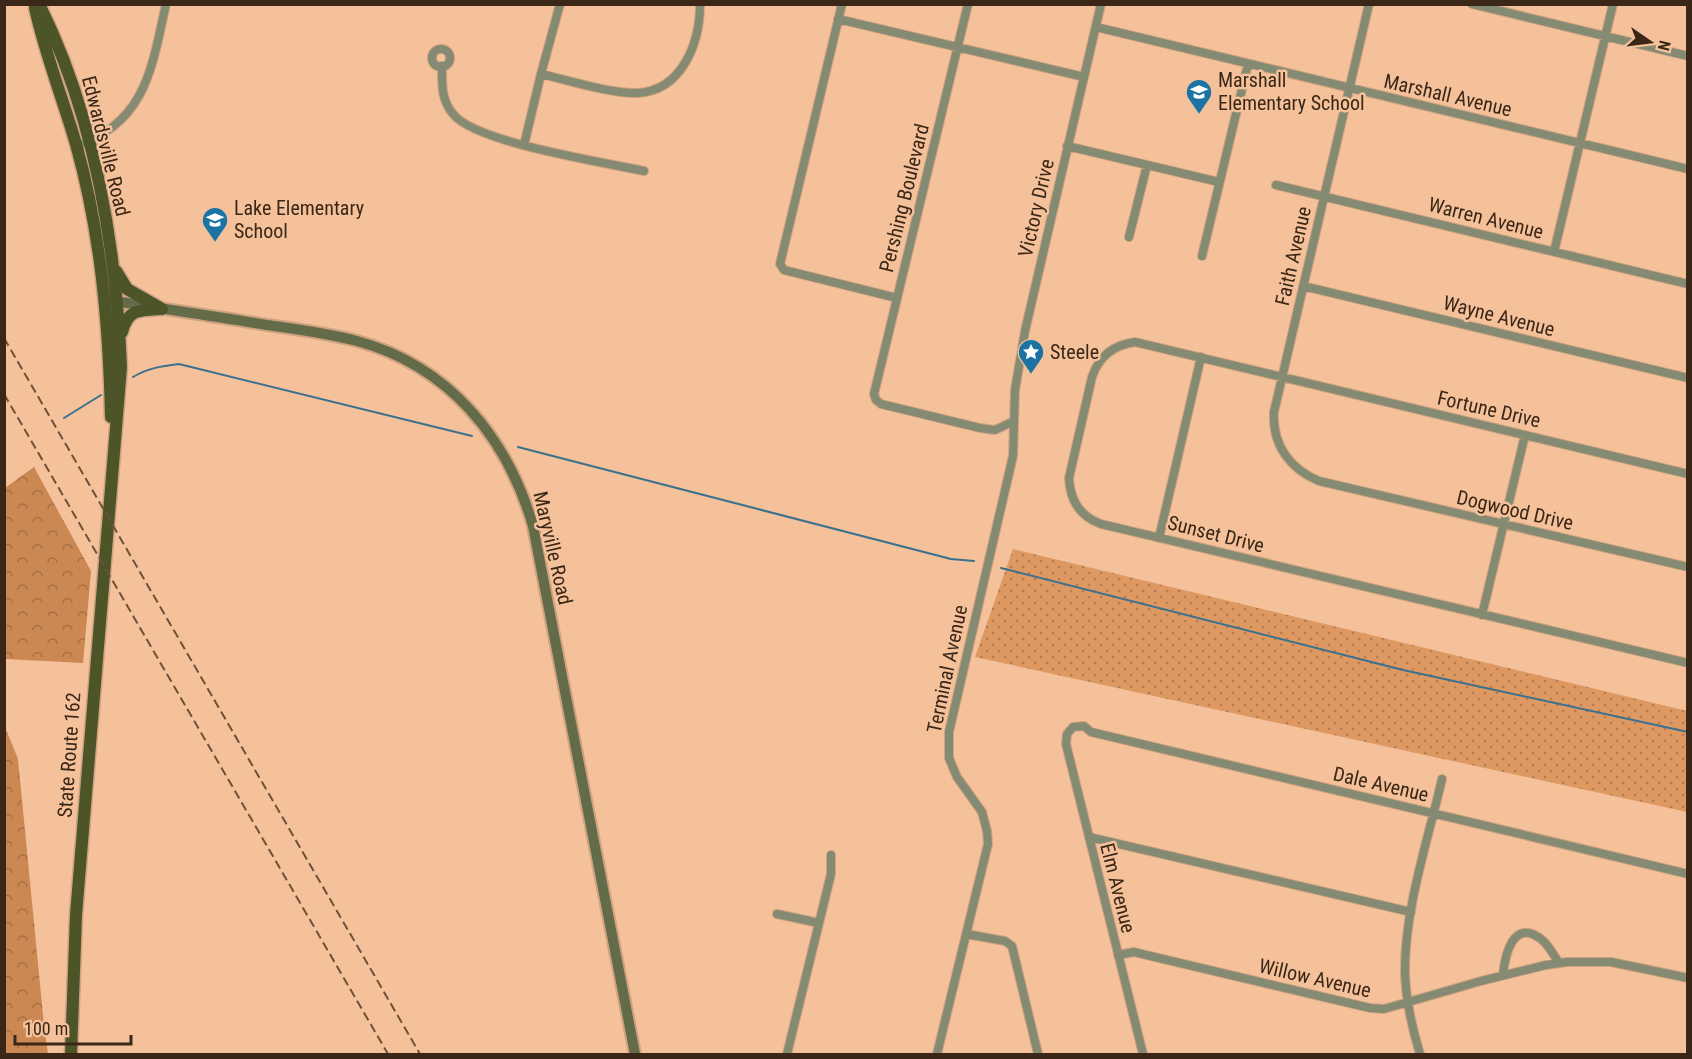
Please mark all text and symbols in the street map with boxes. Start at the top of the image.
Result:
north arrow [1620,12,1680,72]
text: N [1654,38,1674,53]
place label: Marshall Elementary School [1218,68,1365,115]
street label: Marshall Avenue [1382,69,1514,121]
street label: Edwardsville Road [77,73,135,219]
school or university icon: Marshall Elementary School [1184,77,1214,115]
street label: Pershing Boulevard [874,121,934,275]
street label: Victory Drive [1013,157,1059,259]
street label: Warren Avenue [1426,192,1546,244]
place label: Lake Elementary School [234,196,364,243]
street label: Faith Avenue [1270,204,1316,308]
school or university icon: Lake Elementary School [200,205,230,243]
street label: Wayne Avenue [1441,291,1557,341]
place icon: Steele [1016,337,1046,375]
place label: Steele [1050,340,1099,364]
street label: Fortune Drive [1435,385,1543,433]
street label: Dogwood Drive [1454,485,1576,535]
street label: Maryville Road [528,489,578,607]
street label: Sunset Drive [1165,510,1267,558]
street label: Terminal Avenue [922,603,972,735]
street label: State Route 162 [53,691,85,818]
street label: Dale Avenue [1331,761,1431,807]
street label: Elm Avenue [1095,841,1141,935]
street label: Willow Avenue [1257,953,1373,1003]
scale bar [15,1008,130,1046]
text: 100 m [24,1018,68,1039]

